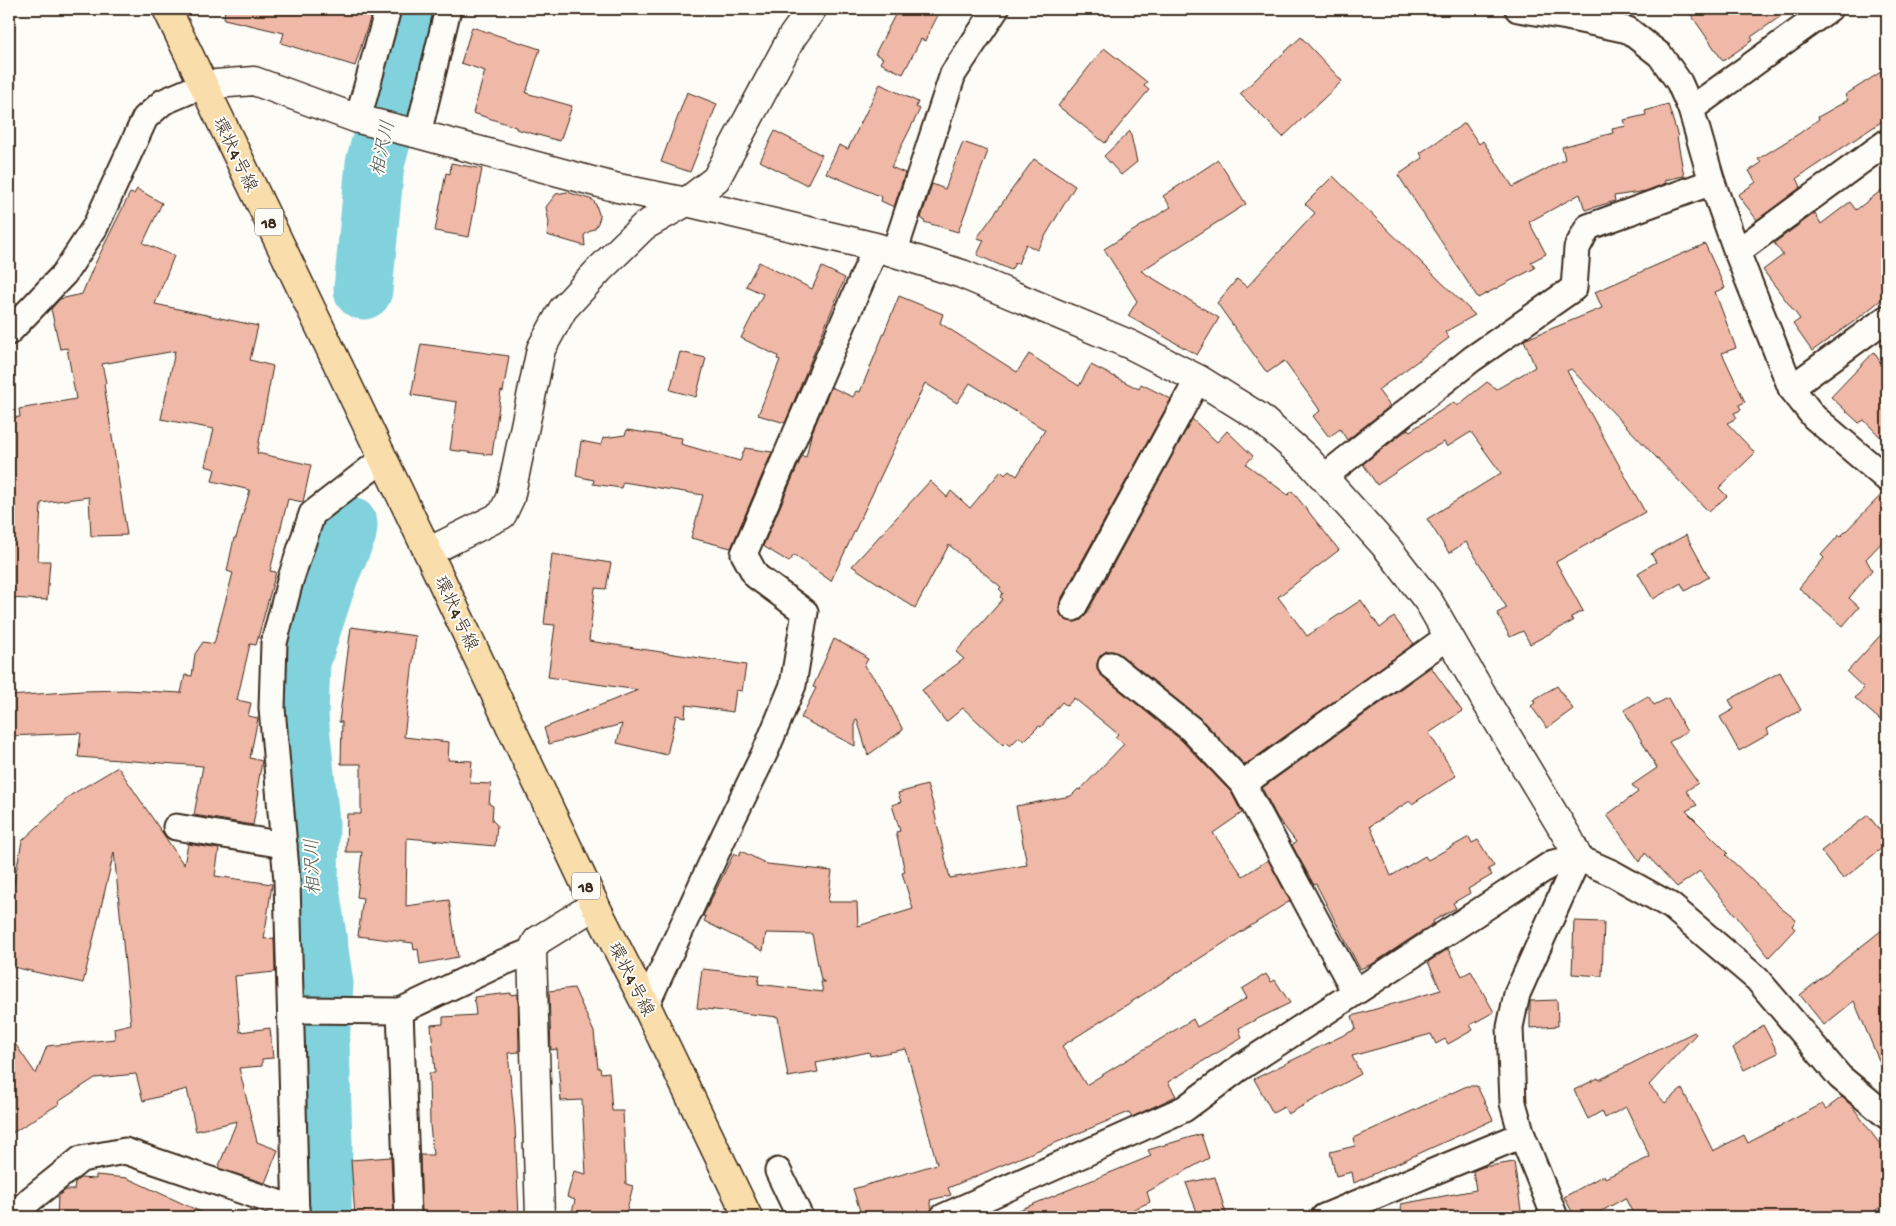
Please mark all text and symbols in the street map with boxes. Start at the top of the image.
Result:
street label: 環状4号線 [207,114,262,196]
water label: 相沢川 [367,118,402,179]
road number: 18 [255,208,283,236]
street label: 環状4号線 [428,573,482,655]
water label: 相沢川 [302,838,327,896]
road number: 18 [572,872,600,899]
street label: 環状4号線 [602,939,658,1021]

